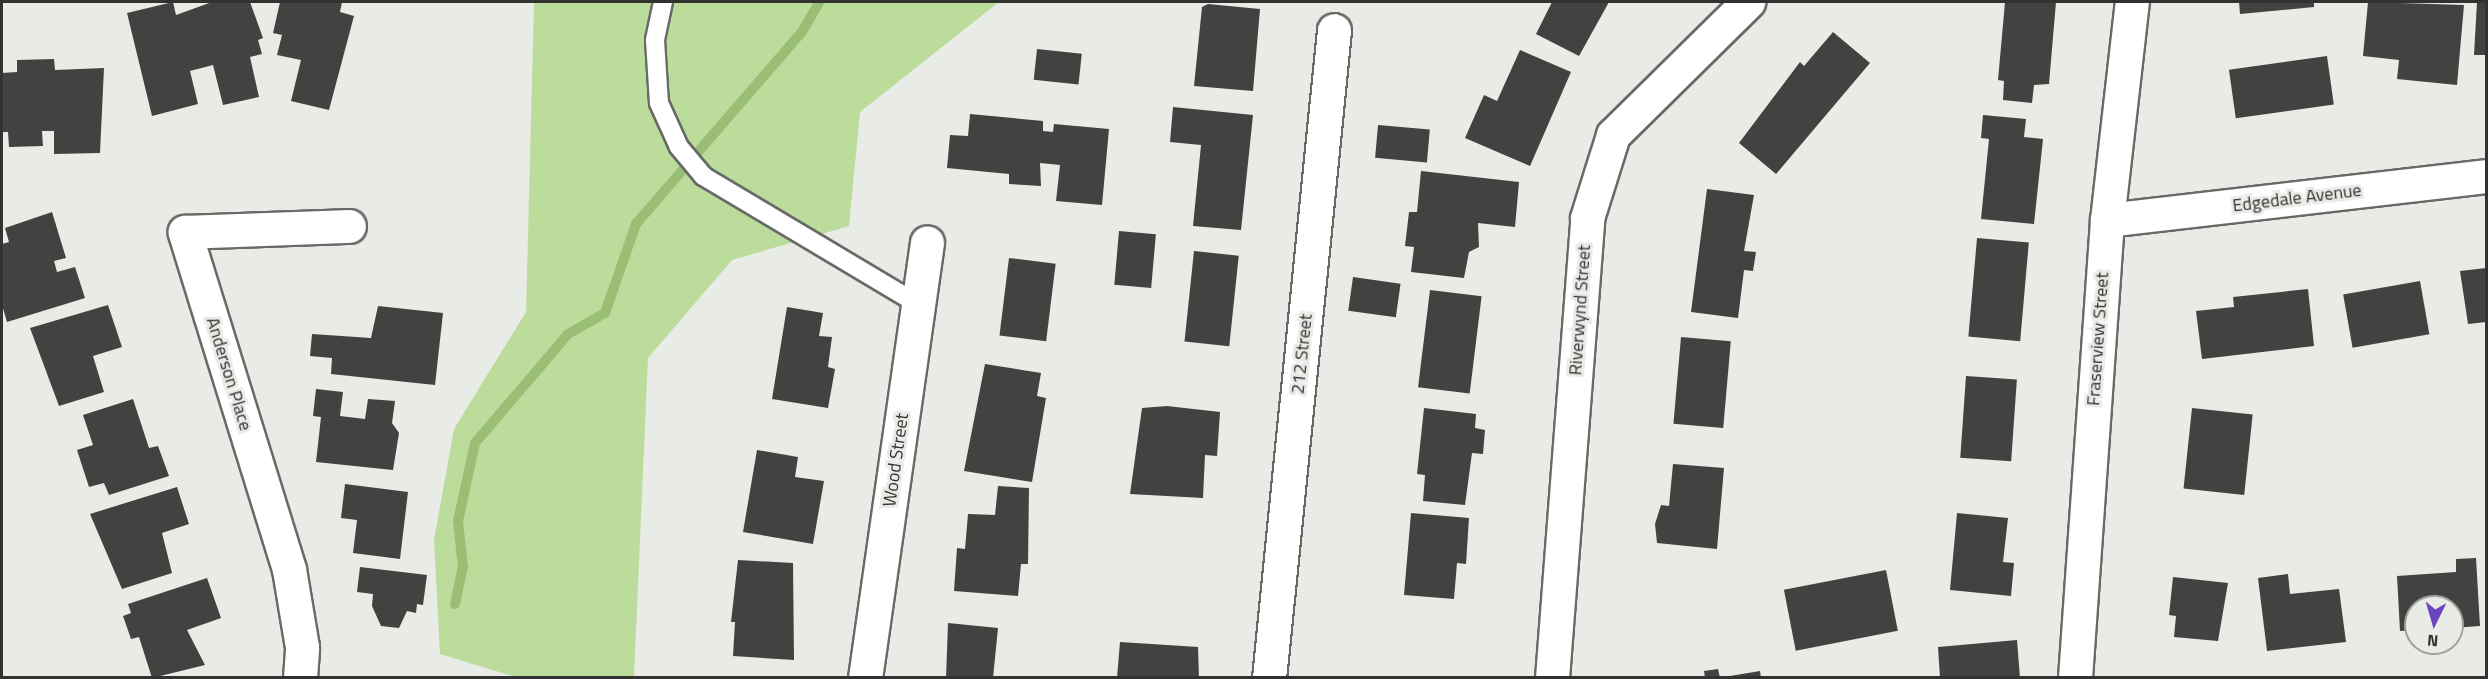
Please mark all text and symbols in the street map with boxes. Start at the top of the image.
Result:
street label: Edgedale Avenue [2231,179,2363,217]
street label: Riverwynd Street [1565,244,1595,376]
street label: Fraserview Street [2083,272,2113,406]
street label: 212 Street [1287,313,1317,395]
street label: Anderson Place [202,315,256,433]
street label: Wood Street [879,412,913,508]
north arrow [2404,595,2464,655]
text: N [2426,629,2439,653]

